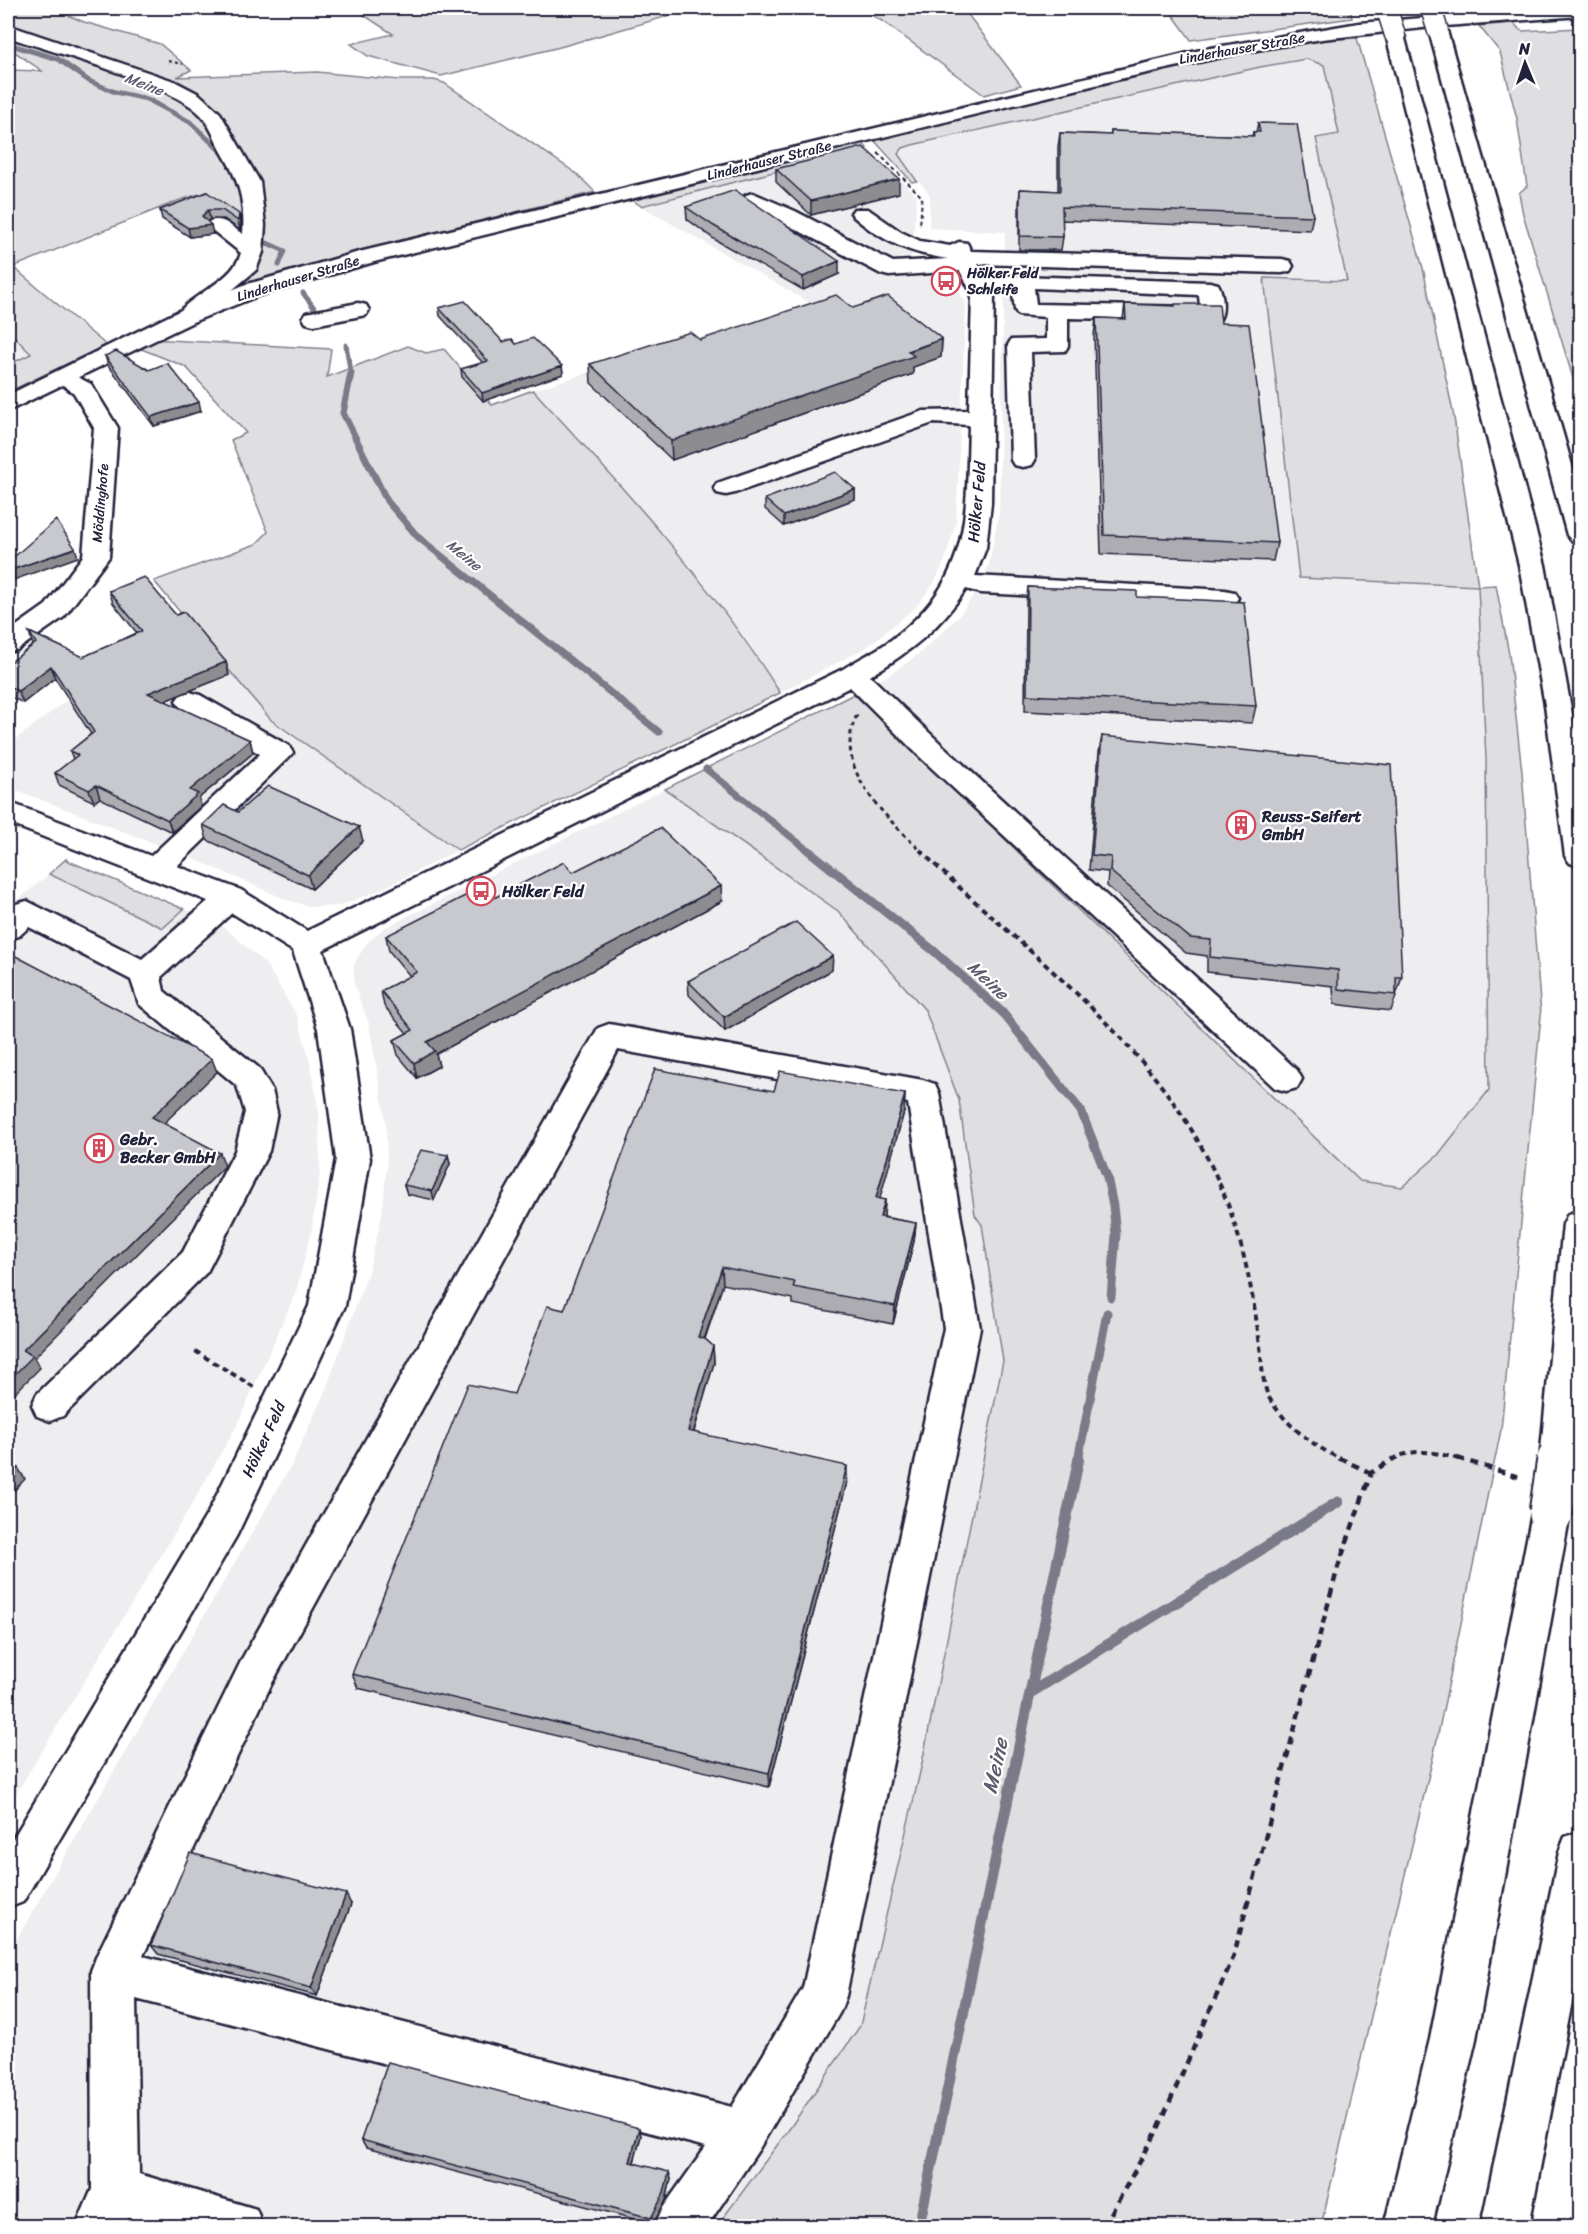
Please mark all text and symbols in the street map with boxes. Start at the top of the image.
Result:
street label: Linderhauser Straße [1177,25,1307,72]
north arrow [1495,33,1555,93]
text: N [1517,34,1531,63]
water label: Meine [121,65,169,104]
street label: Linderhauser Straße [704,133,834,188]
street label: Linderhauser Straße [233,248,363,309]
place label: Hölker Feld Schleife [966,261,1040,302]
bus stop icon: Hölker Feld Schleife [930,265,962,297]
street label: Hölker Feld [959,459,995,544]
street label: Möddinghofe [85,462,116,544]
water label: Meine [441,532,489,579]
place label: Reuss-Seifert GmbH [1261,802,1362,849]
building icon: Reuss-Seifert GmbH [1225,809,1257,841]
bus stop icon: Hölker Feld [465,875,497,907]
place label: Hölker Feld [501,877,585,906]
water label: Meine [960,952,1018,1009]
place label: Gebr. Becker GmbH [119,1125,217,1172]
building icon: Gebr. Becker GmbH [83,1132,115,1164]
street label: Hölker Feld [233,1395,294,1482]
water label: Meine [971,1733,1020,1797]

